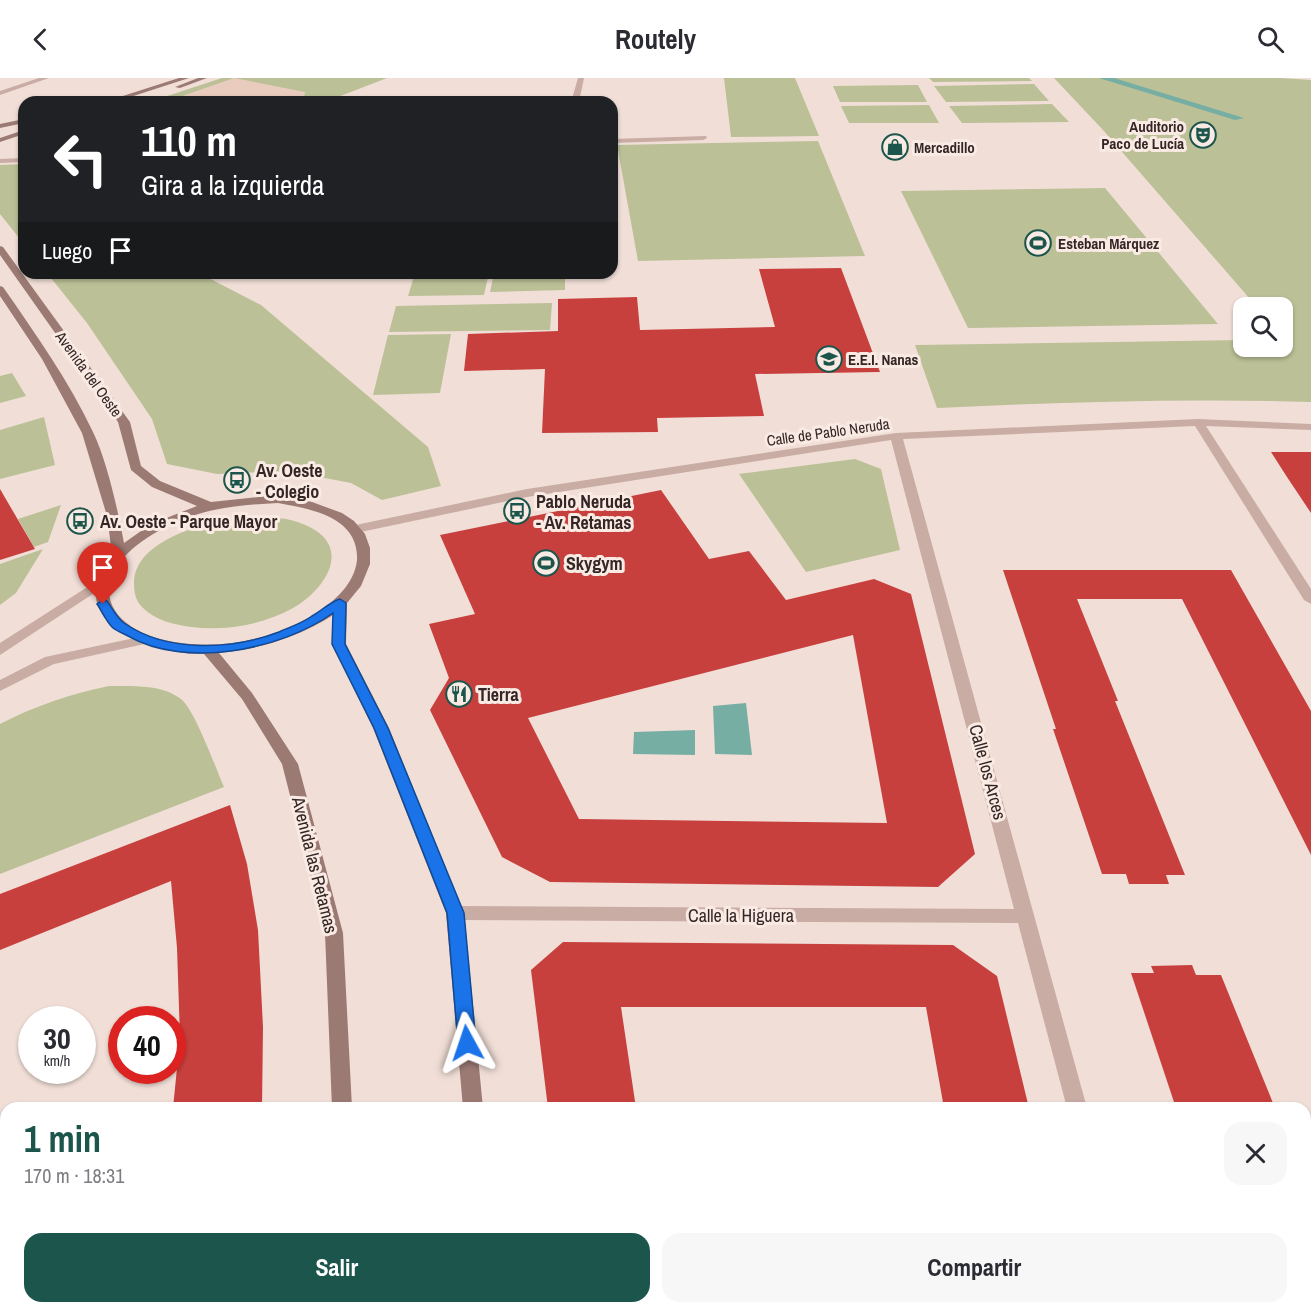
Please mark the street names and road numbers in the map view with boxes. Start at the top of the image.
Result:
street label: Avenida del Oeste [50,326,127,421]
street label: Calle de Pablo Neruda [765,413,891,451]
street label: Calle los Arces [963,722,1013,822]
street label: Avenida las Retamas [286,793,344,936]
street label: Calle la Higuera [688,903,794,928]

